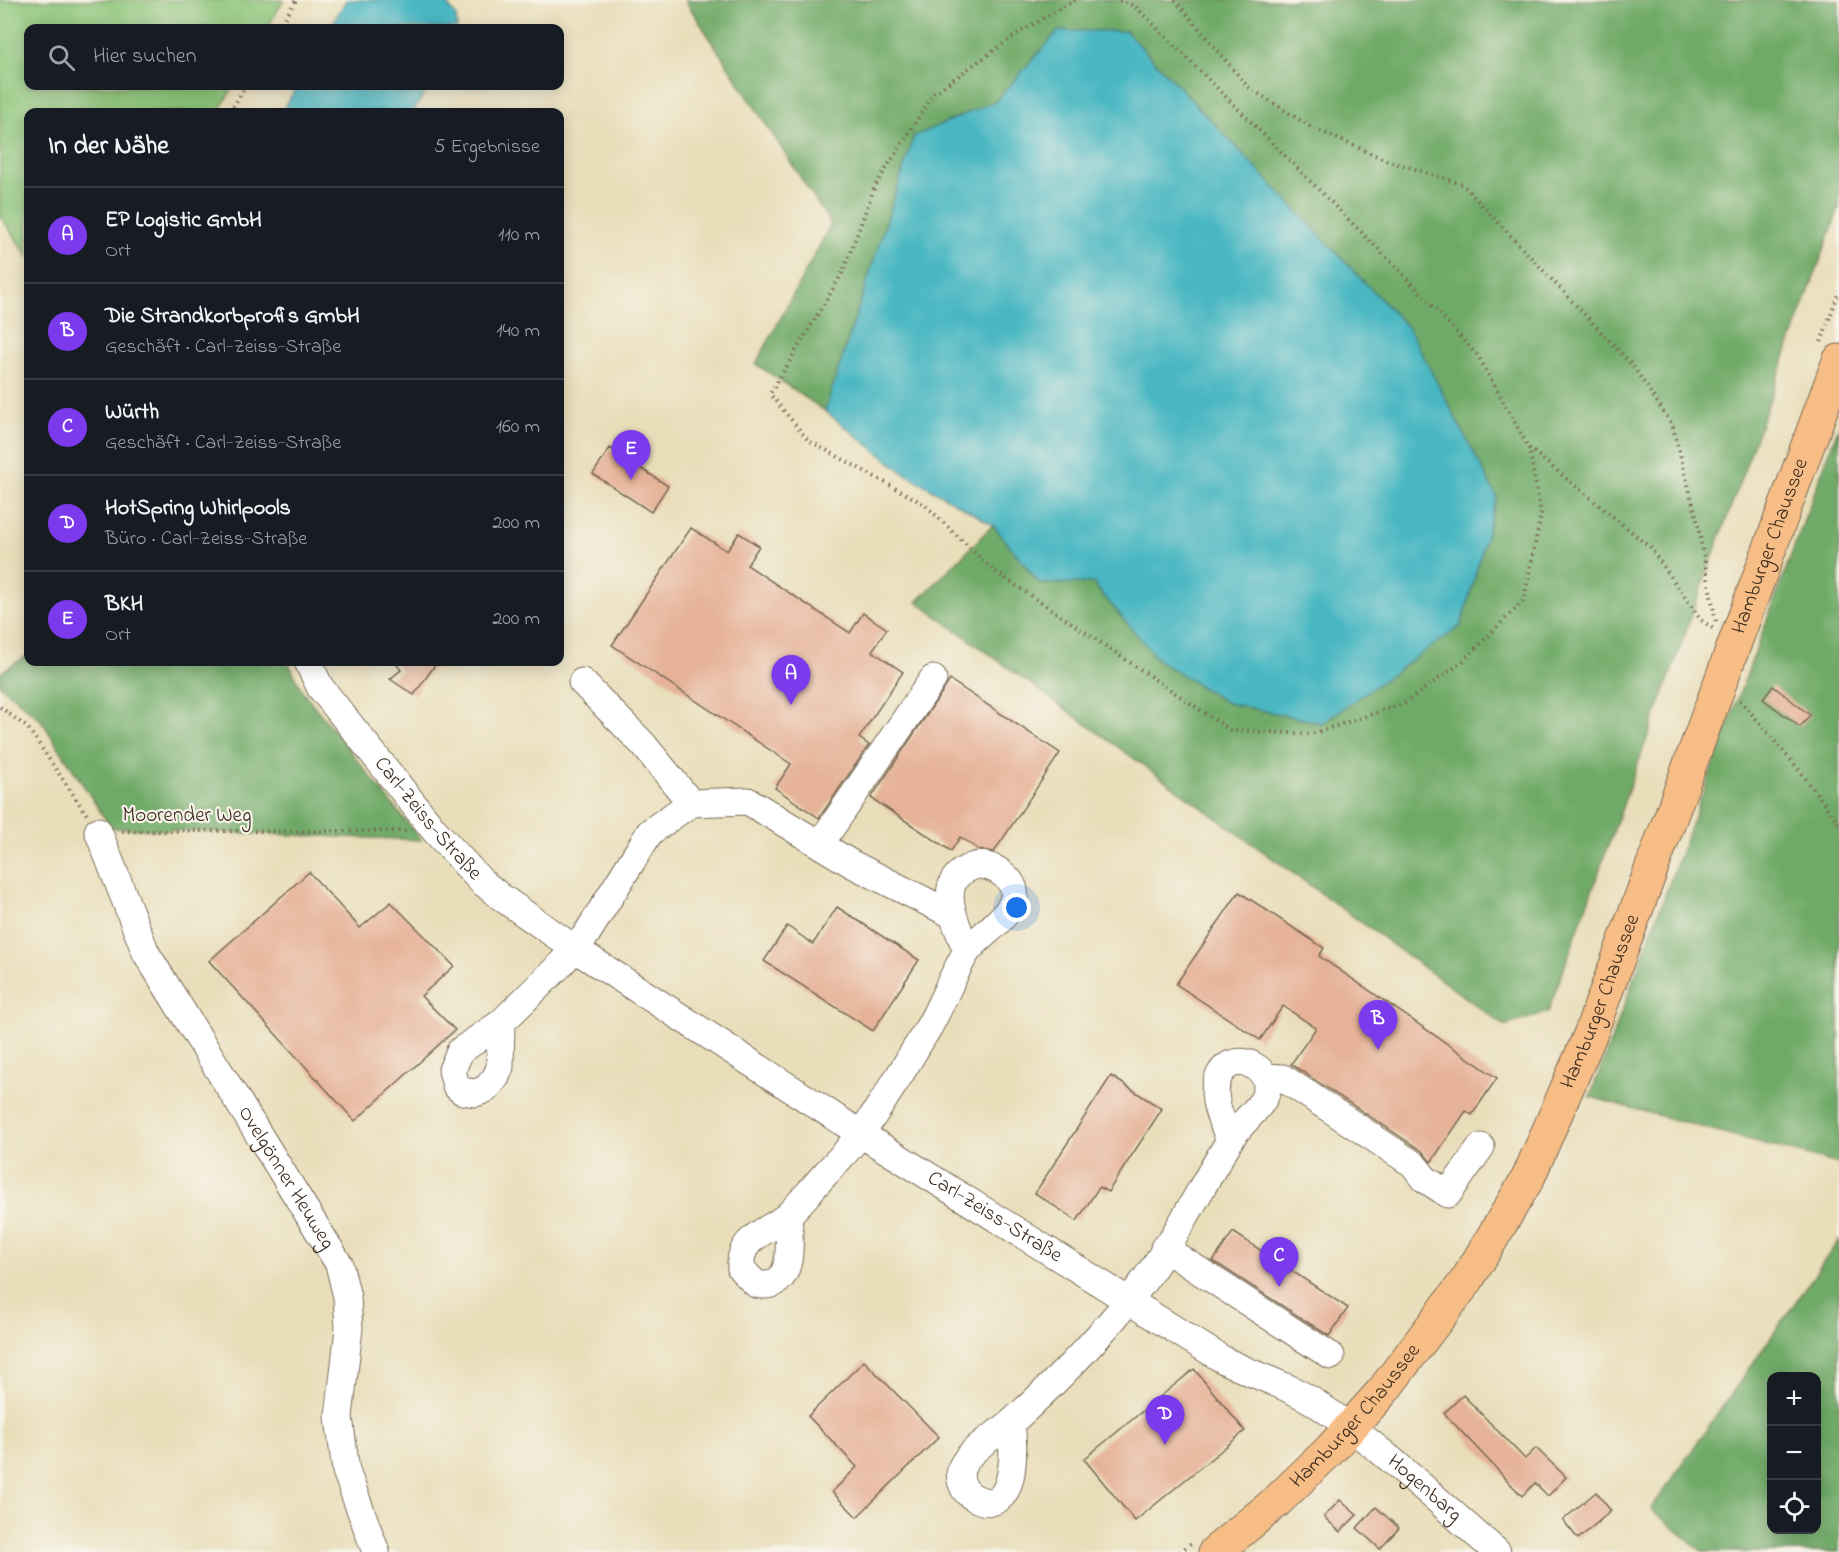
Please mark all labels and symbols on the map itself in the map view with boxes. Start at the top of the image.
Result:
pin: E [612,430,650,480]
street label: Hamburger Chaussee [1724,454,1817,638]
pin: A [772,656,810,705]
street label: Carl-Zeiss-Straße [366,751,489,888]
street label: Moorender Weg [123,801,251,833]
your location [1002,893,1031,922]
street label: Hamburger Chaussee [1553,910,1648,1094]
pin: B [1358,1000,1398,1050]
street label: Ovelgönner Heuweg [230,1100,342,1257]
street label: Carl-Zeiss-Straße [921,1164,1068,1271]
pin: C [1260,1238,1298,1287]
street label: Hamburger Chaussee [1283,1337,1429,1496]
pin: D [1146,1396,1184,1445]
street label: Hogenbarg [1380,1447,1468,1531]

